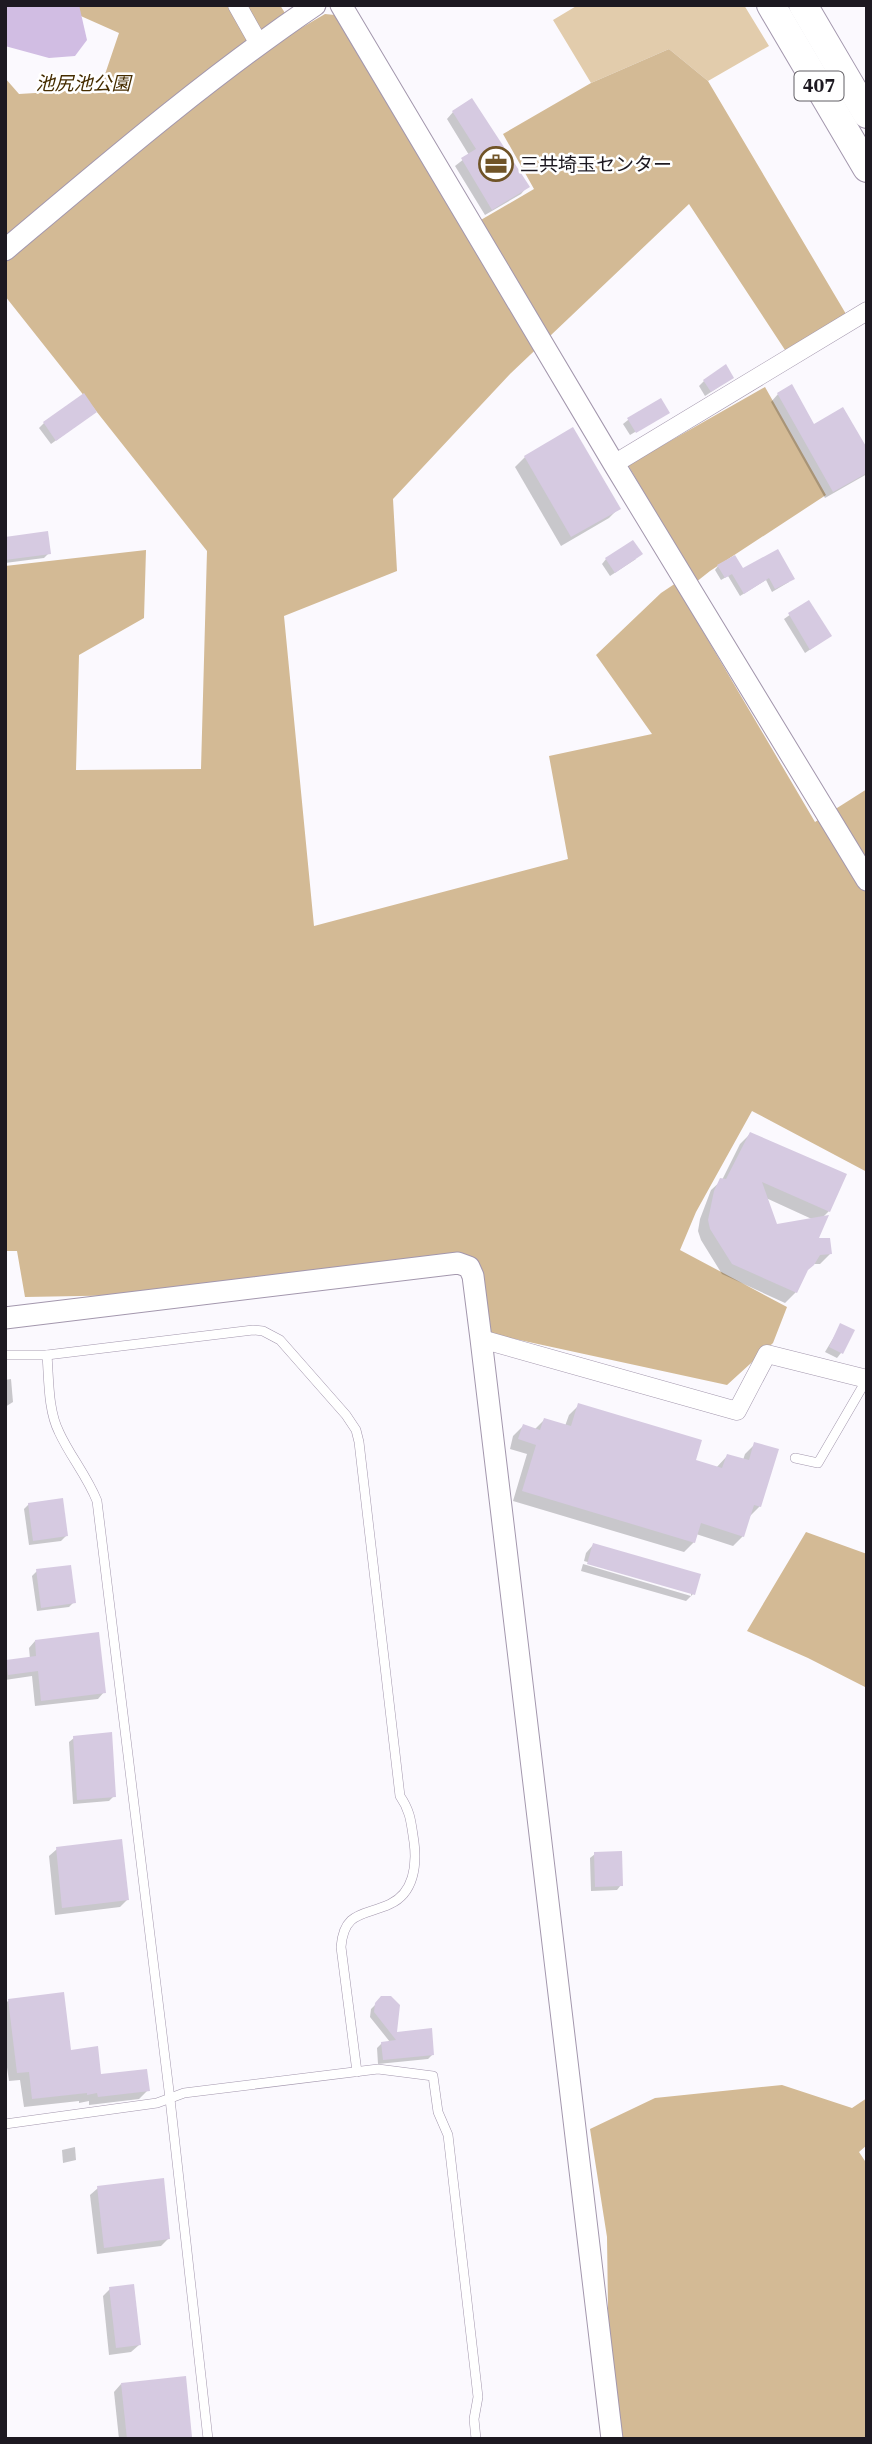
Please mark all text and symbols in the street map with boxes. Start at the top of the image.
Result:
park label: 池尻池公園 [35,71,133,95]
road number: 407 [794,72,844,100]
office icon: 三共埼玉センター [477,145,515,183]
place label: 三共埼玉センター [520,152,672,176]

